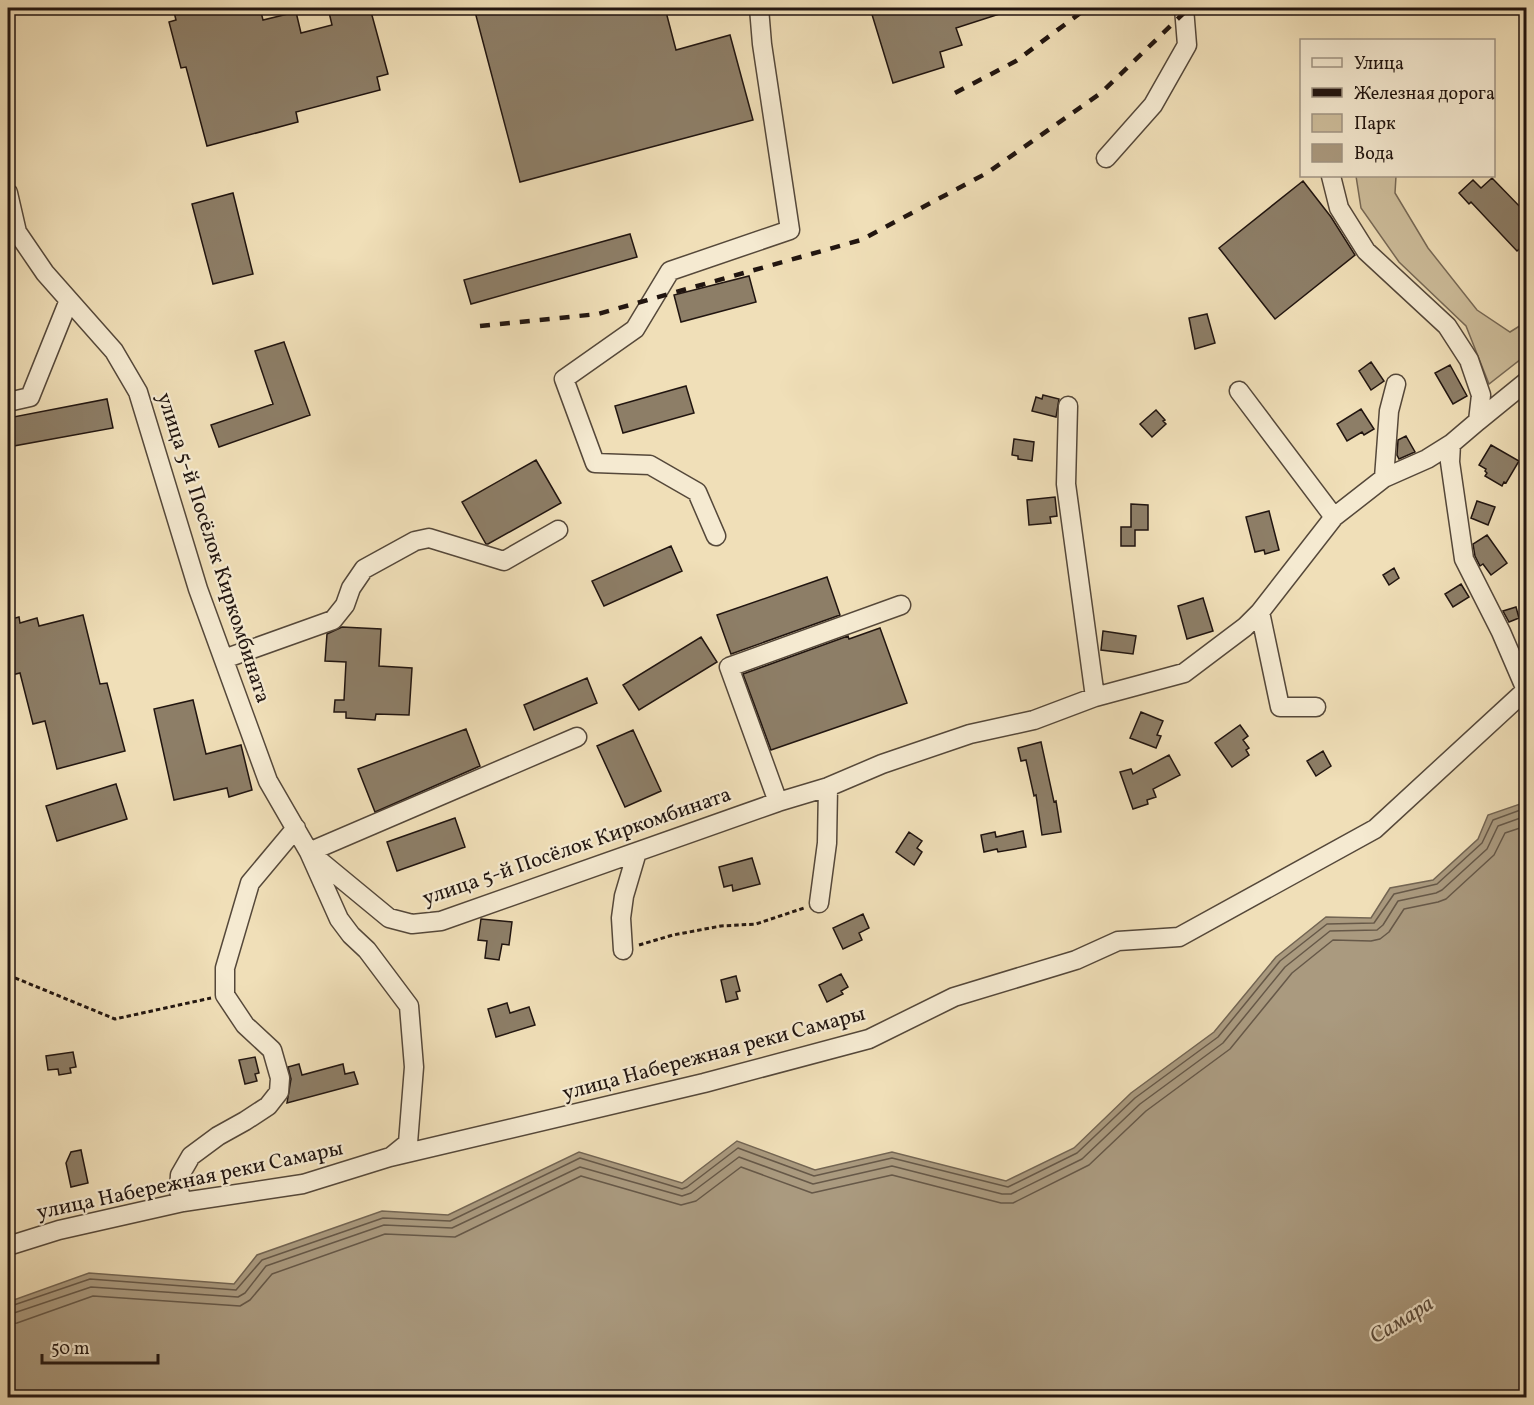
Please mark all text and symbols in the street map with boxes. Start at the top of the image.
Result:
legend [1300,39,1495,177]
text: Улица [1354,52,1404,77]
text: Железная дорога [1354,82,1495,107]
text: Парк [1354,112,1396,137]
text: Вода [1354,142,1394,167]
street label: улица 5-й Посёлок Киркомбината [149,389,277,707]
street label: улица 5-й Посёлок Киркомбината [419,780,735,914]
street label: улица Набережная реки Самары [559,1000,869,1108]
street label: улица Набережная реки Самары [34,1134,346,1228]
water label: Самара [1364,1289,1440,1353]
scale bar [42,1327,158,1365]
text: 50 m [51,1337,90,1362]

